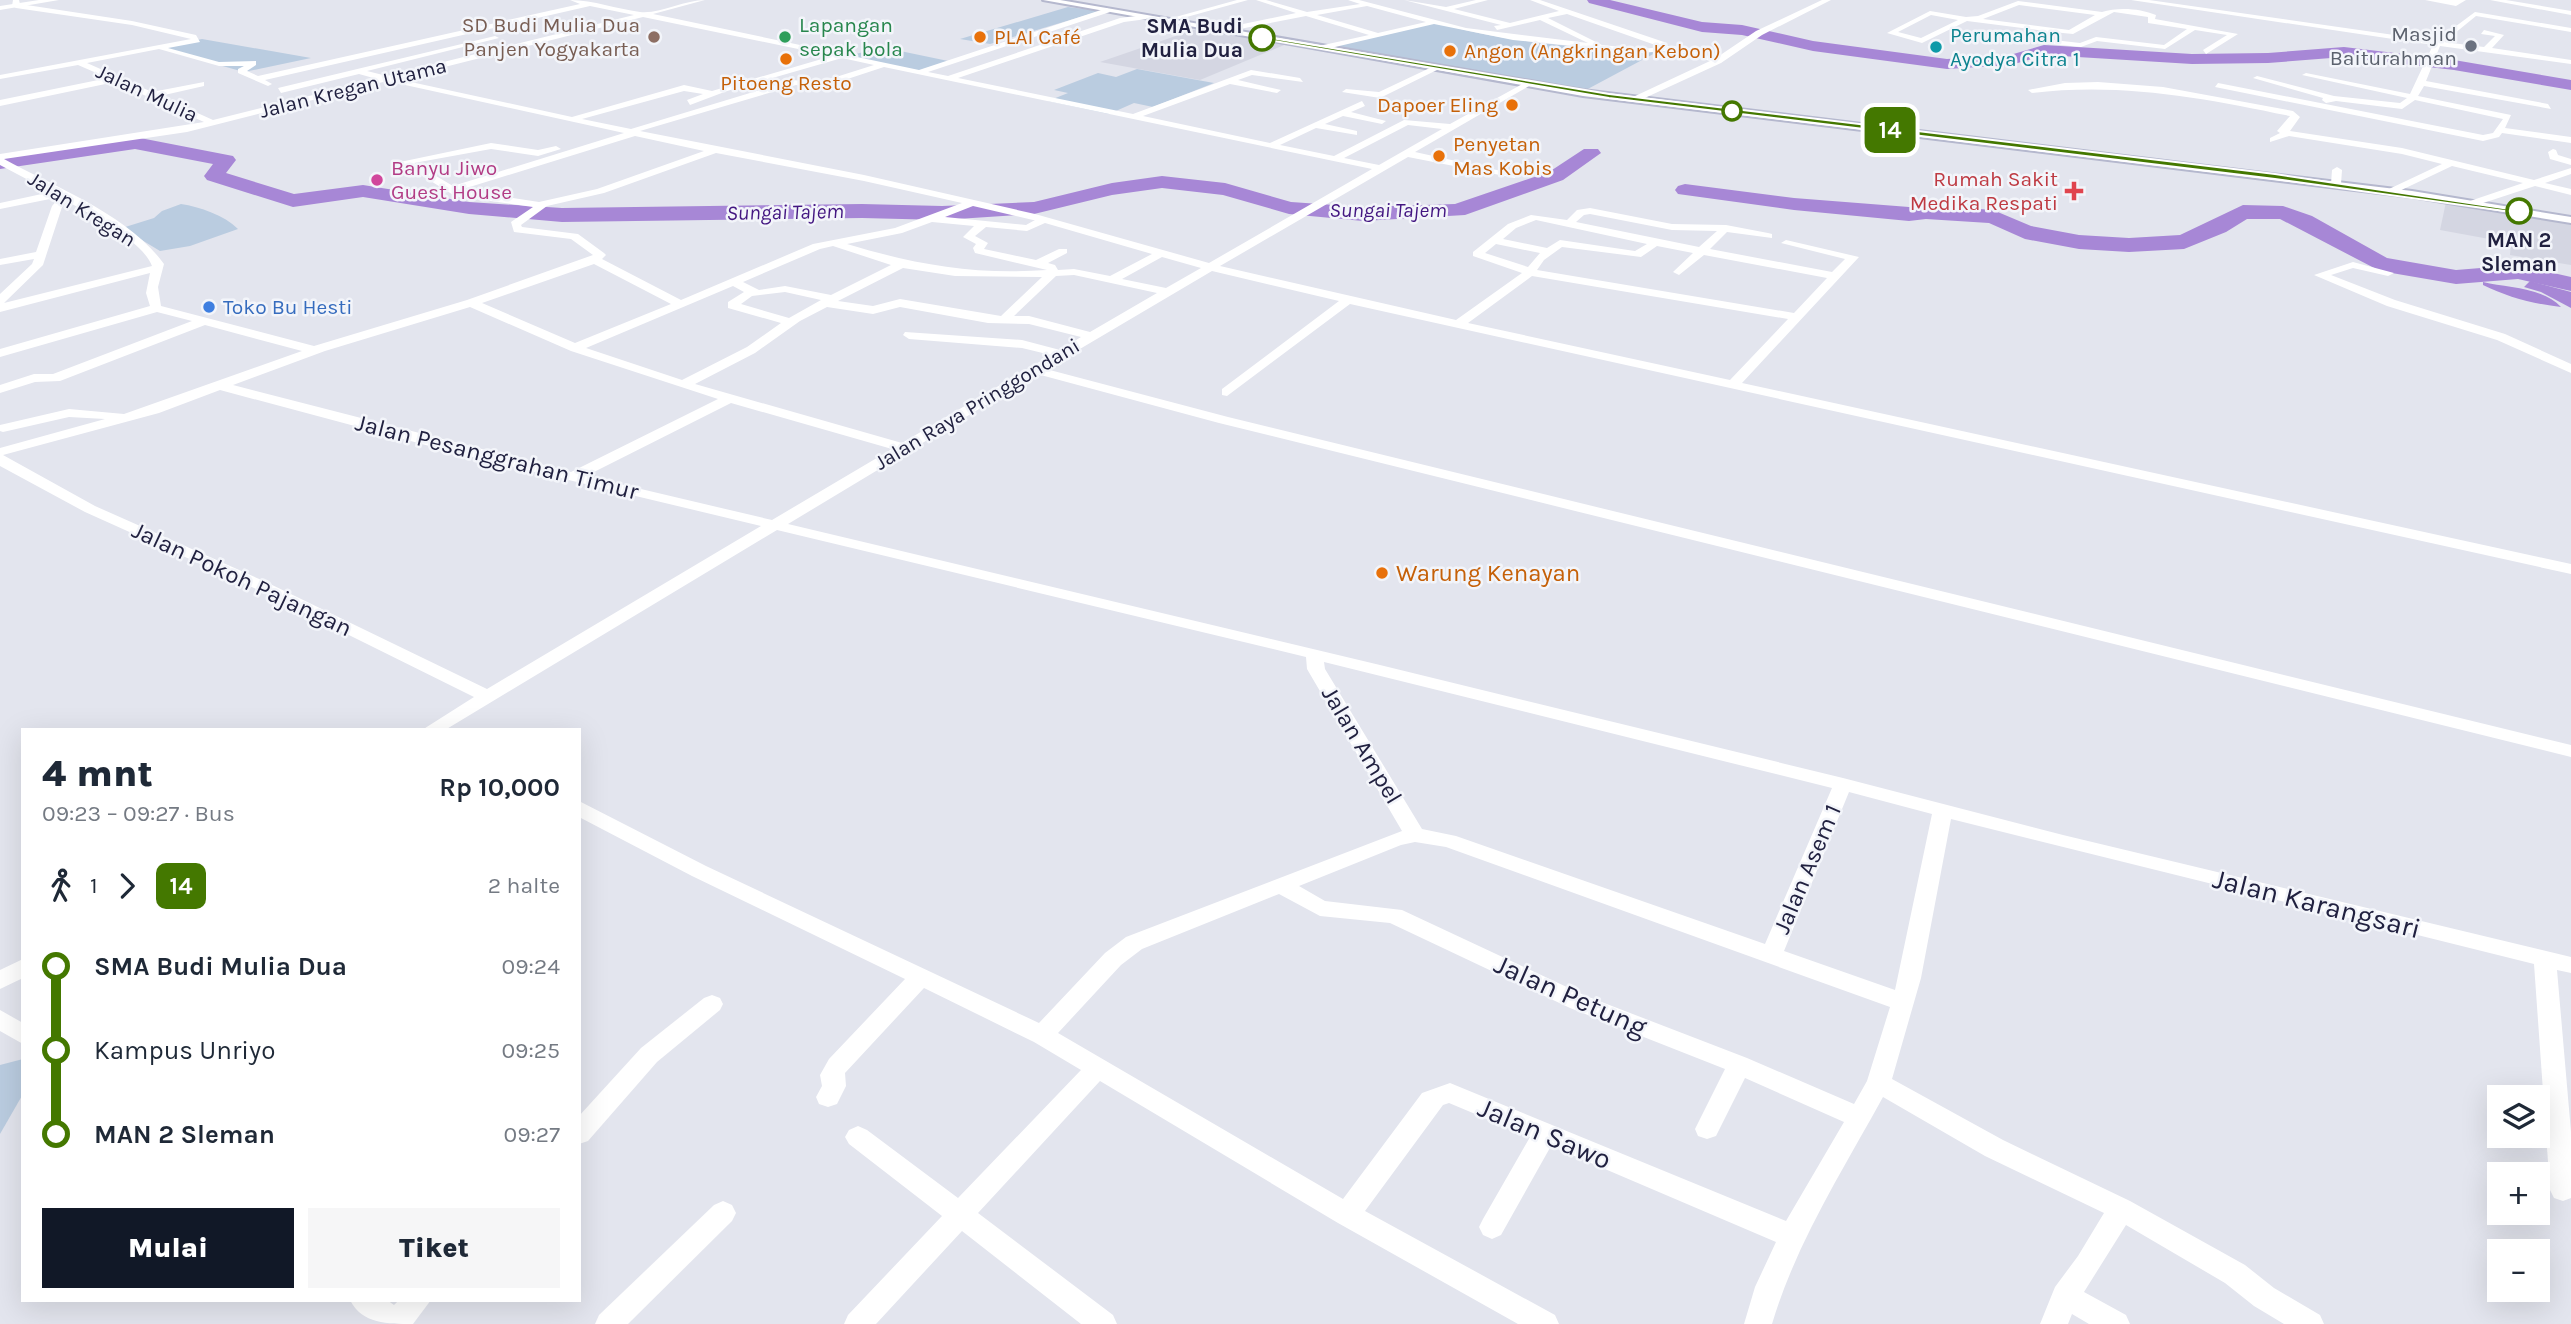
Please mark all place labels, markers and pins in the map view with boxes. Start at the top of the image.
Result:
place label: SD Budi Mulia Dua Panjen Yogyakarta [462,13,640,61]
place label: Lapangan sepak bola [799,13,903,61]
place label: SMA Budi Mulia Dua [1141,14,1243,62]
place label: Masjid Baiturahman [2330,22,2457,70]
place label: Perumahan Ayodya Citra 1 [1950,23,2080,71]
place label: PLAI Café [994,25,1081,49]
marker: SMA Budi Mulia Dua [1249,25,1275,51]
marker: SD Budi Mulia Dua Panjen Yogyakarta [646,29,662,45]
marker: Lapangan sepak bola [777,29,793,45]
marker: PLAI Café [972,29,988,45]
marker: Masjid Baiturahman [2463,38,2479,54]
place label: Angon (Angkringan Kebon) [1464,39,1721,63]
marker: Perumahan Ayodya Citra 1 [1928,39,1944,55]
marker: Angon (Angkringan Kebon) [1442,43,1458,59]
marker: Pitoeng Resto [778,51,794,67]
place label: Pitoeng Resto [720,71,852,95]
place label: Dapoer Eling [1377,93,1498,117]
marker: Dapoer Eling [1504,97,1520,113]
unlabelled marker [1722,101,1742,121]
place label: Penyetan Mas Kobis [1453,132,1552,180]
marker: Penyetan Mas Kobis [1431,148,1447,164]
place label: Banyu Jiwo Guest House [391,156,512,204]
place label: Rumah Sakit Medika Respati [1910,167,2058,215]
marker: Banyu Jiwo Guest House [369,172,385,188]
marker: Rumah Sakit Medika Respati [2064,181,2084,201]
marker: MAN 2 Sleman [2506,198,2532,224]
place label: MAN 2 Sleman [2481,228,2557,276]
place label: Toko Bu Hesti [223,295,352,319]
marker: Toko Bu Hesti [201,299,217,315]
place label: Warung Kenayan [1396,559,1580,587]
marker: Warung Kenayan [1374,565,1390,581]

